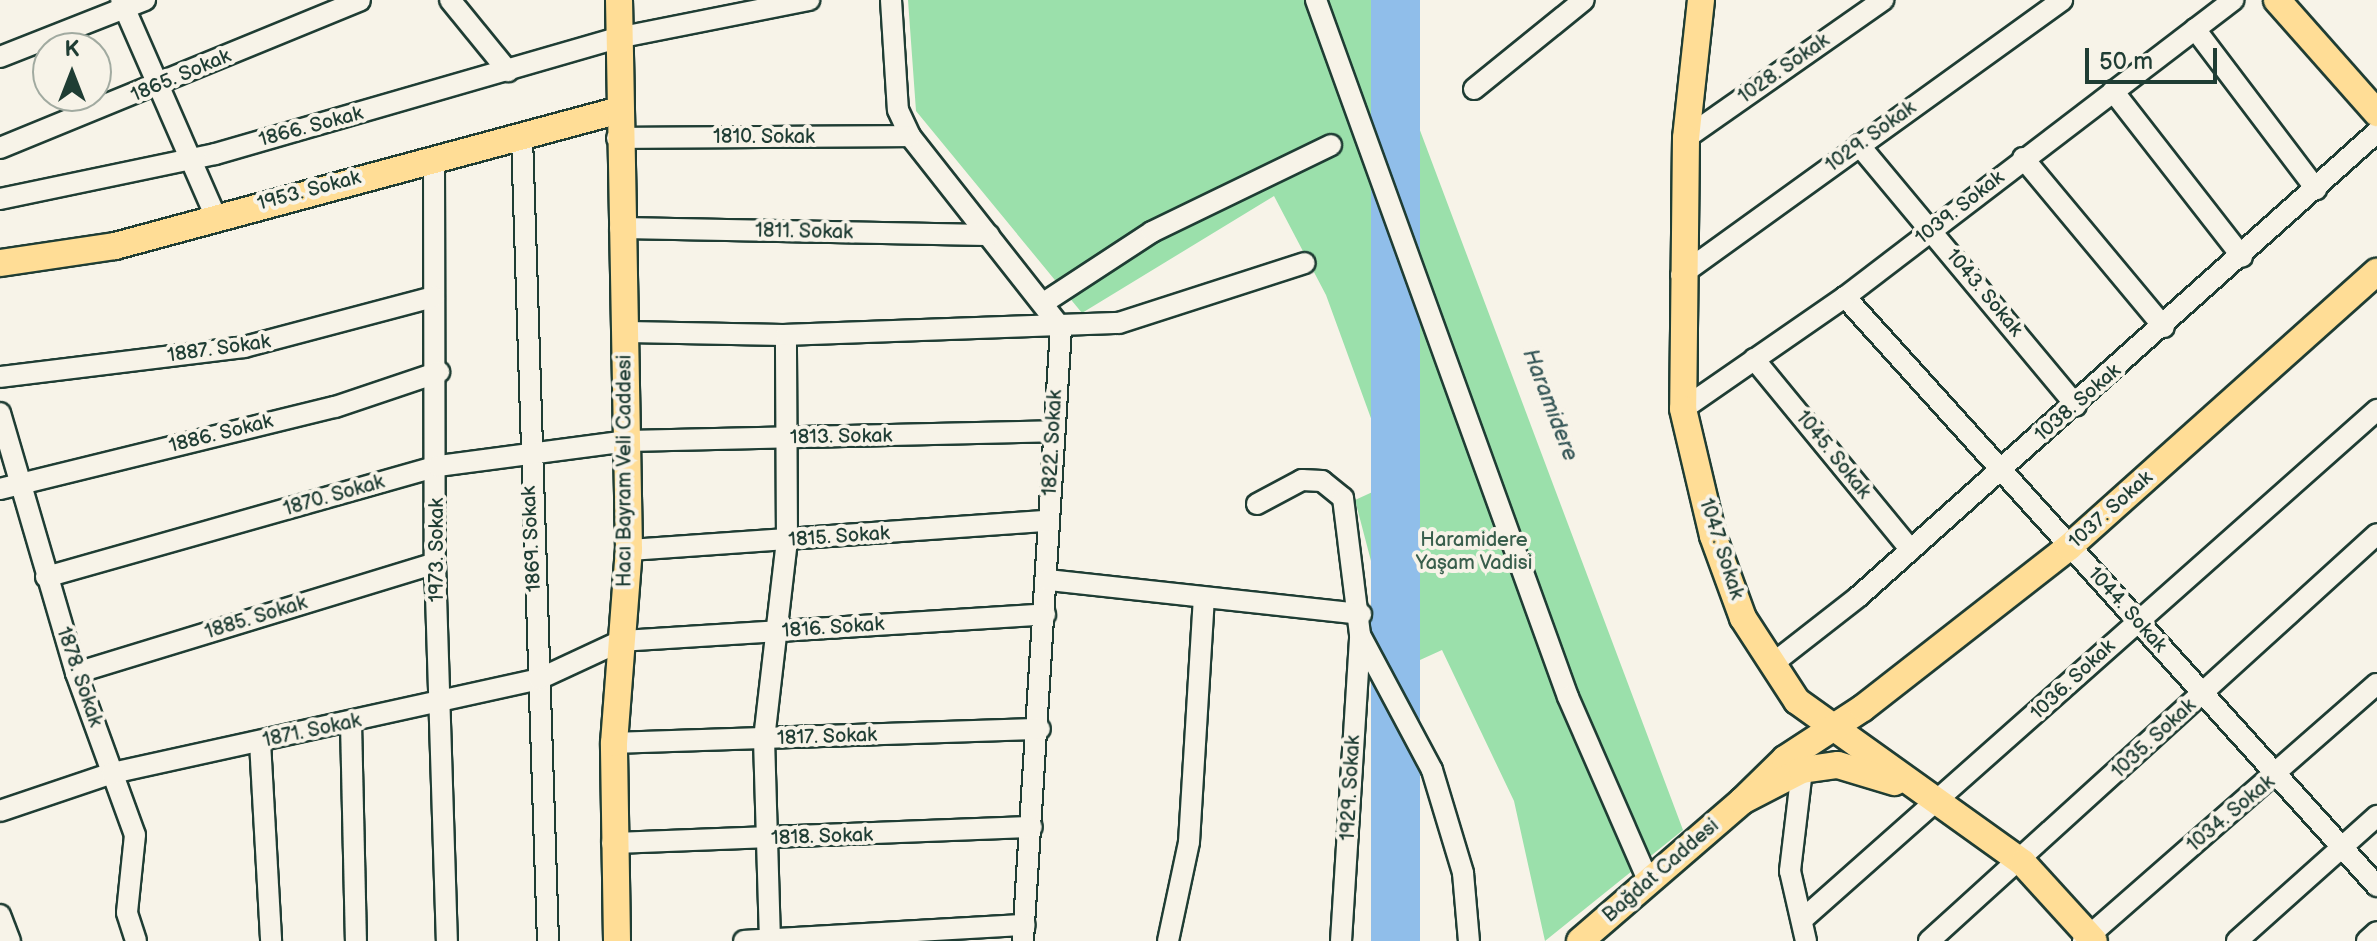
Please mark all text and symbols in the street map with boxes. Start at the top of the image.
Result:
street label: 1028. Sokak [1734,29,1834,109]
north arrow [32,32,112,112]
scale bar [2089,32,2221,82]
text: K [65,36,79,63]
street label: 1865. Sokak [127,44,235,108]
text: 50 m [2099,47,2153,76]
street label: 1029. Sokak [1821,96,1921,178]
street label: 1866. Sokak [256,102,366,152]
street label: 1810. Sokak [713,125,815,149]
street label: 1953. Sokak [255,166,363,216]
street label: 1039. Sokak [1911,166,2009,250]
street label: 1811. Sokak [755,219,853,245]
street label: 1043. Sokak [1940,244,2028,342]
street label: 1887. Sokak [166,330,272,368]
water label: Haramidere [1517,345,1583,465]
street label: Hacı Bayram Veli Caddesi [613,355,637,587]
street label: 1038. Sokak [2030,359,2126,447]
street label: 1822. Sokak [1038,389,1068,497]
street label: 1045. Sokak [1790,406,1876,504]
street label: 1886. Sokak [166,409,276,459]
street label: 1813. Sokak [789,424,893,450]
street label: 1037. Sokak [2064,466,2158,554]
street label: 1870. Sokak [281,470,387,522]
street label: 1869. Sokak [517,485,547,593]
street label: 1047. Sokak [1693,495,1749,603]
street label: 1973. Sokak [425,498,449,602]
street label: 1815. Sokak [787,521,891,553]
park label: Haramidere Yaşam Vadisi [1415,529,1533,576]
street label: 1044. Sokak [2082,562,2172,658]
street label: 1885. Sokak [202,591,310,645]
street label: 1816. Sokak [781,612,885,644]
street label: 1878. Sokak [51,624,107,730]
street label: 1036. Sokak [2026,635,2120,725]
street label: 1035. Sokak [2107,694,2201,784]
street label: 1871. Sokak [260,709,364,753]
street label: 1817. Sokak [776,723,878,751]
street label: 1929. Sokak [1336,734,1366,842]
street label: 1034. Sokak [2182,770,2280,858]
street label: Bağdat Caddesi [1598,814,1724,928]
street label: 1818. Sokak [771,823,873,851]

